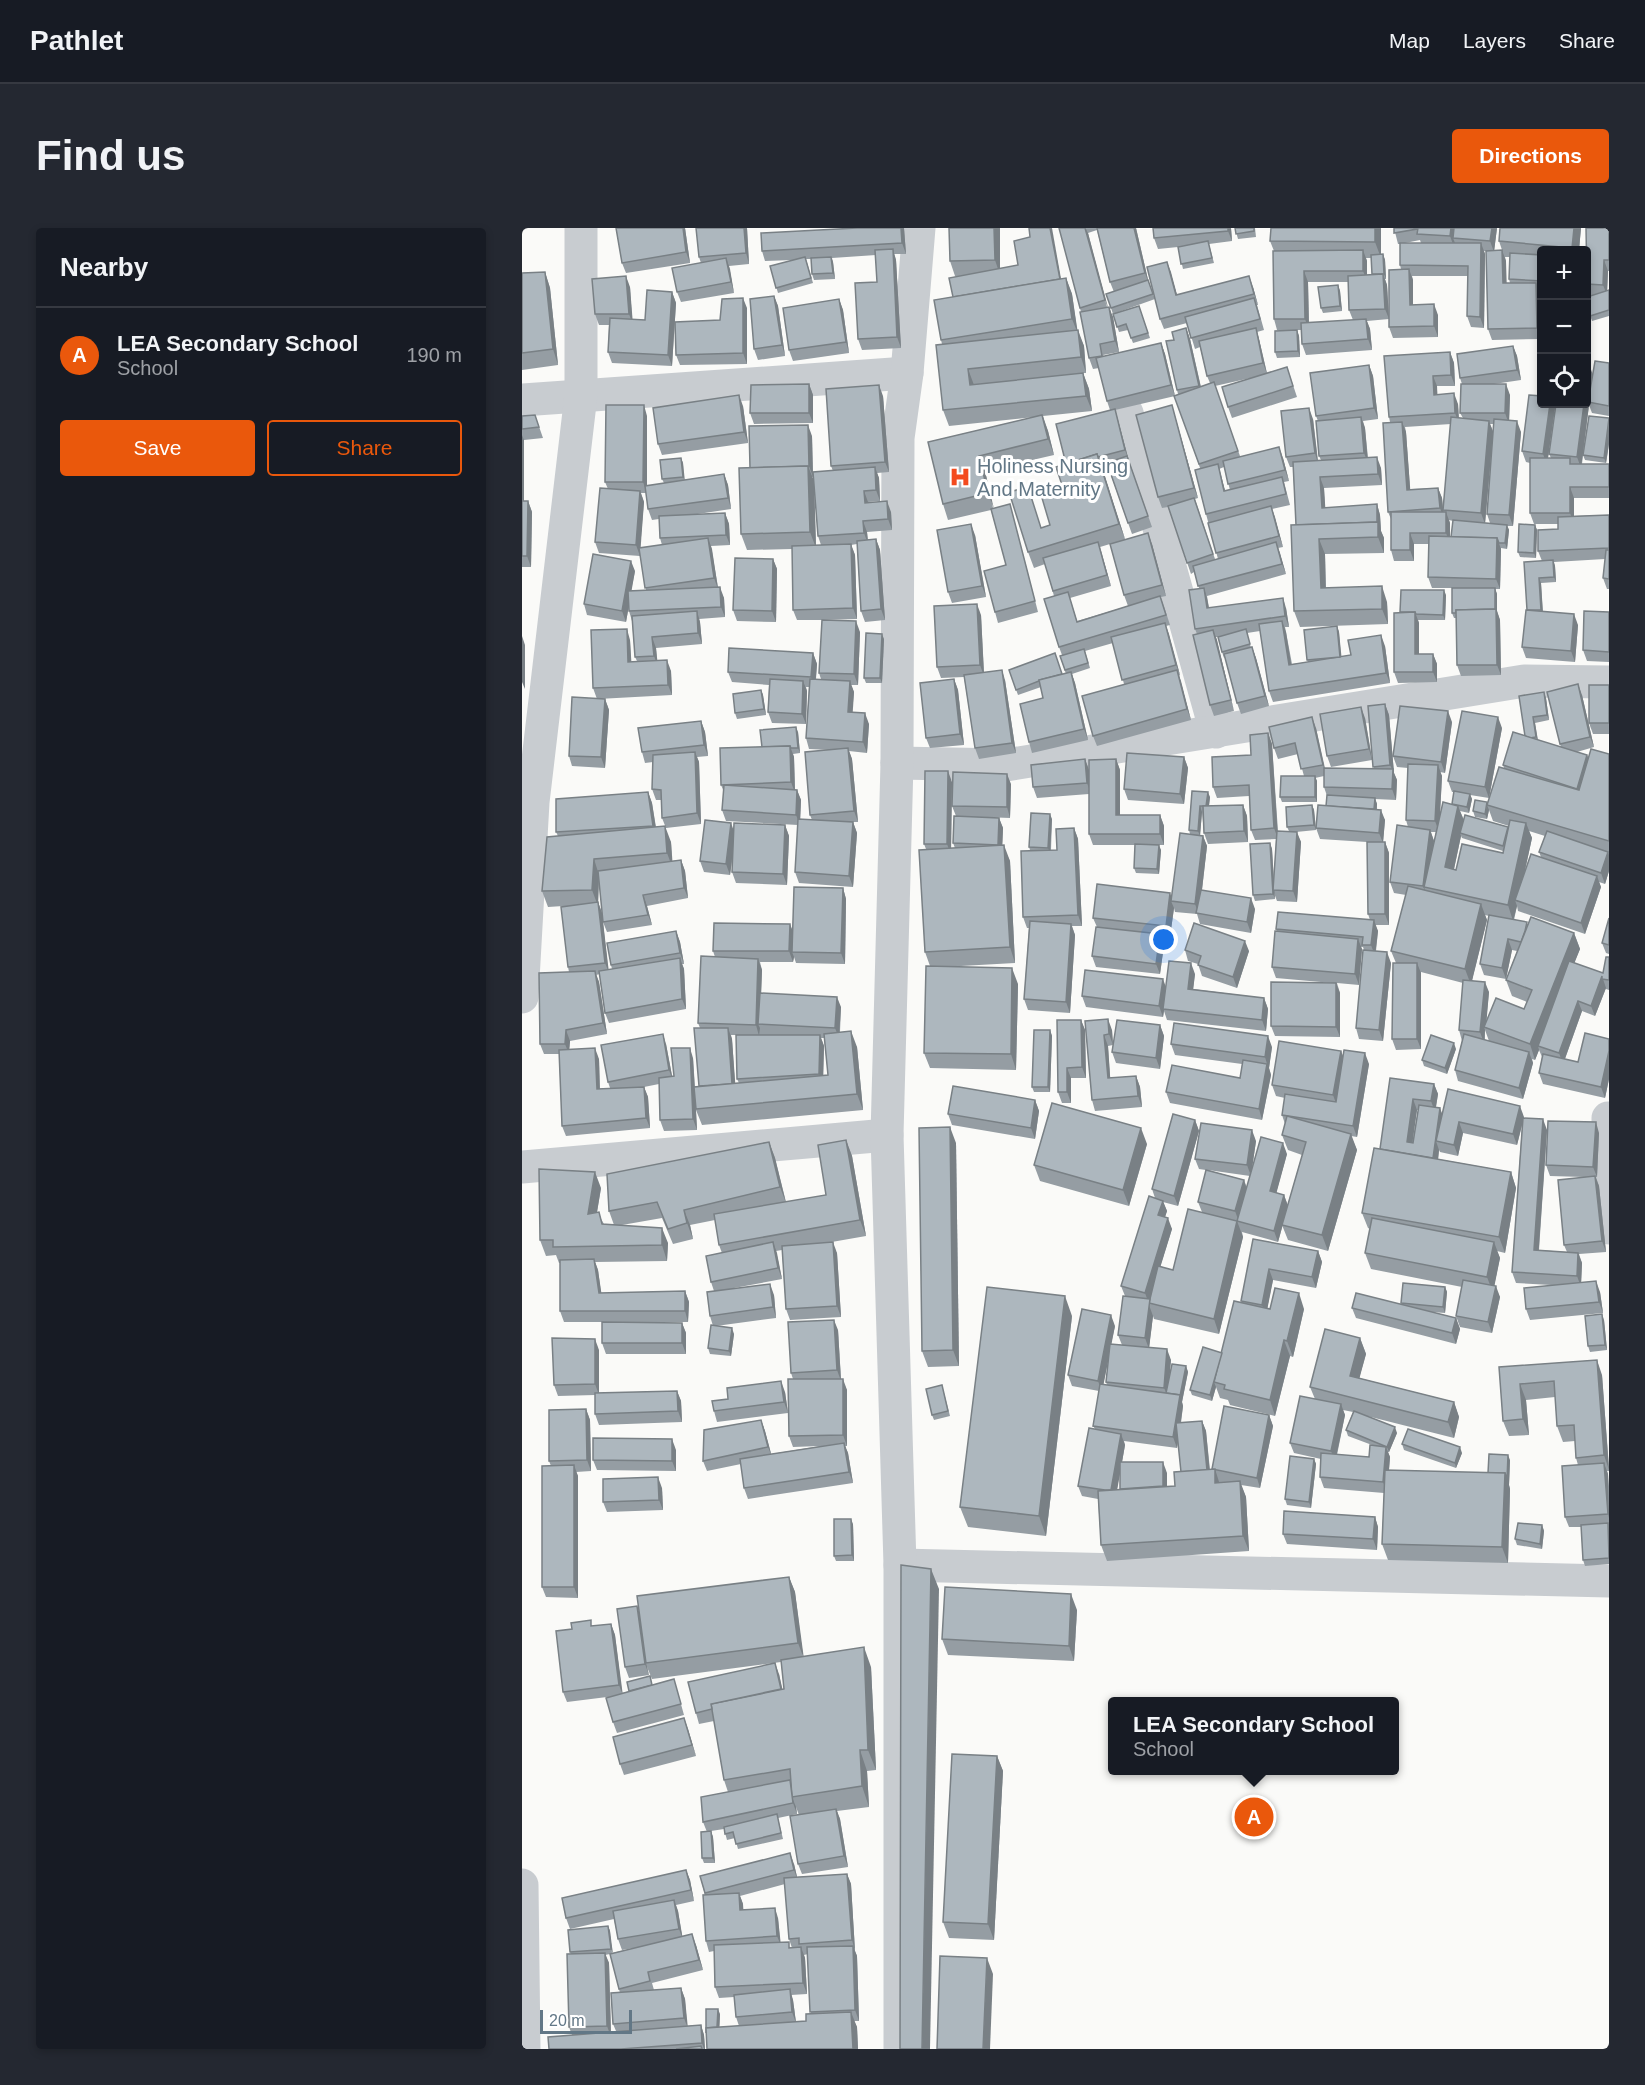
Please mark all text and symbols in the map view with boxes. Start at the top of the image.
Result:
text: Pathlet [30,25,123,56]
text: Map [1389,29,1430,52]
text: Layers [1463,29,1526,52]
text: Share [1559,29,1615,52]
button: Directions [1452,129,1609,183]
text: Find us [36,132,185,179]
map controls [1537,246,1591,408]
button: + [1537,246,1591,300]
text: Nearby [60,252,148,282]
button: − [1537,300,1591,354]
text: LEA Secondary School [117,331,358,356]
text: A [72,344,87,366]
text: 190 m [406,344,462,366]
button: locate [1537,354,1591,408]
text: School [117,357,178,379]
button: Save [60,420,255,476]
button: Share [267,420,462,476]
place label: Holiness Nursing And Maternity [977,455,1128,500]
hospital icon: Holiness Nursing And Maternity [948,465,972,489]
your location [1149,925,1178,954]
popup [1108,1697,1399,1775]
text: LEA Secondary School [1133,1712,1374,1737]
text: School [1133,1738,1194,1760]
pin: A [1234,1794,1274,1840]
scale bar [540,2007,632,2034]
text: 20 m [549,2012,585,2029]

